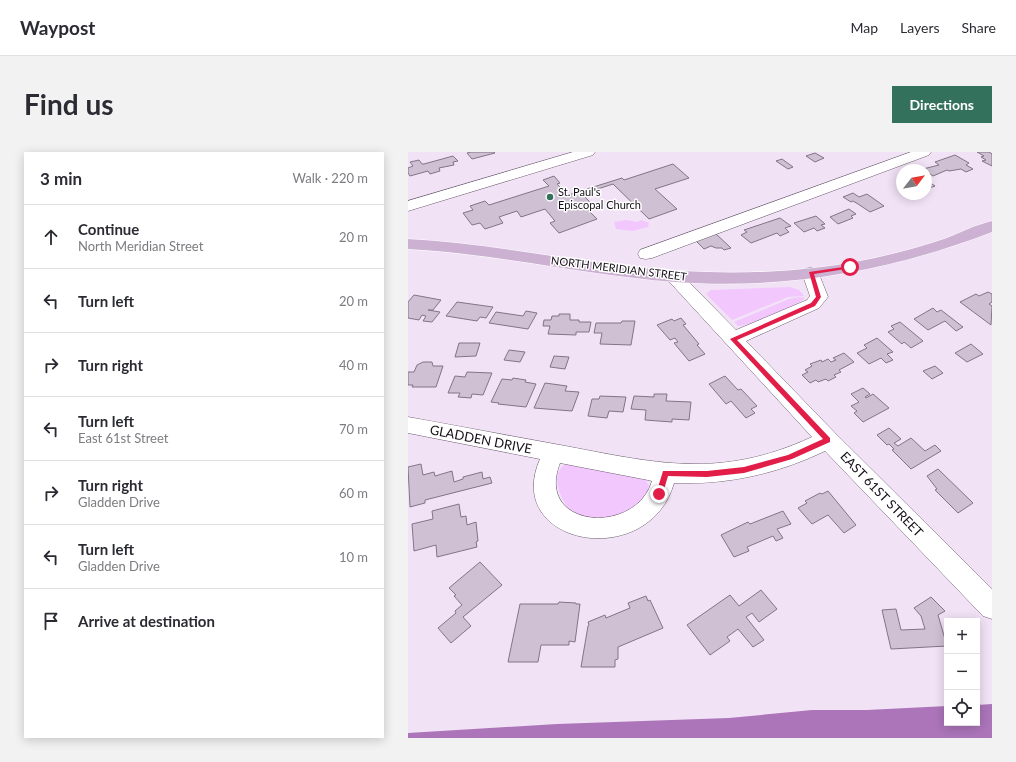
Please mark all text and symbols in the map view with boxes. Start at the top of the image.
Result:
text: Waypost [20,16,95,39]
text: Map [850,19,878,36]
text: Layers [900,19,940,36]
text: Share [962,19,996,36]
button: Directions [892,86,992,123]
text: Find us [24,87,114,121]
north arrow [896,164,932,200]
text: 3 min [40,168,82,189]
text: Walk · 220 m [292,170,368,186]
place label: St. Paul's Episcopal Church [558,185,641,211]
marker: St. Paul's Episcopal Church [545,192,555,202]
text: Continue [78,220,139,238]
icon: ahead [40,226,62,248]
text: 20 m [339,229,368,245]
text: North Meridian Street [78,238,203,254]
street label: NORTH MERIDIAN STREET [550,253,688,283]
route start [841,258,859,276]
icon: left [40,290,62,312]
text: Turn left [78,292,134,310]
text: 20 m [339,293,368,309]
icon: right [40,354,62,376]
text: Turn right [78,356,143,374]
text: 40 m [339,357,368,373]
text: Turn left [78,412,134,430]
icon: left [40,418,62,440]
text: 70 m [339,421,368,437]
street label: GLADDEN DRIVE [429,421,533,457]
text: East 61st Street [78,430,168,446]
street label: EAST 61ST STREET [837,448,927,540]
text: Turn right [78,476,143,494]
icon: right [40,482,62,504]
text: 60 m [339,485,368,501]
route end [650,485,668,503]
text: Gladden Drive [78,494,160,510]
text: Turn left [78,540,134,558]
icon: left [40,546,62,568]
text: 10 m [339,549,368,565]
text: Gladden Drive [78,558,160,574]
icon: arrive [40,610,62,632]
text: Arrive at destination [78,612,215,630]
map controls [944,618,980,726]
button: + [944,618,980,654]
button: − [944,654,980,690]
button: locate [944,690,980,726]

